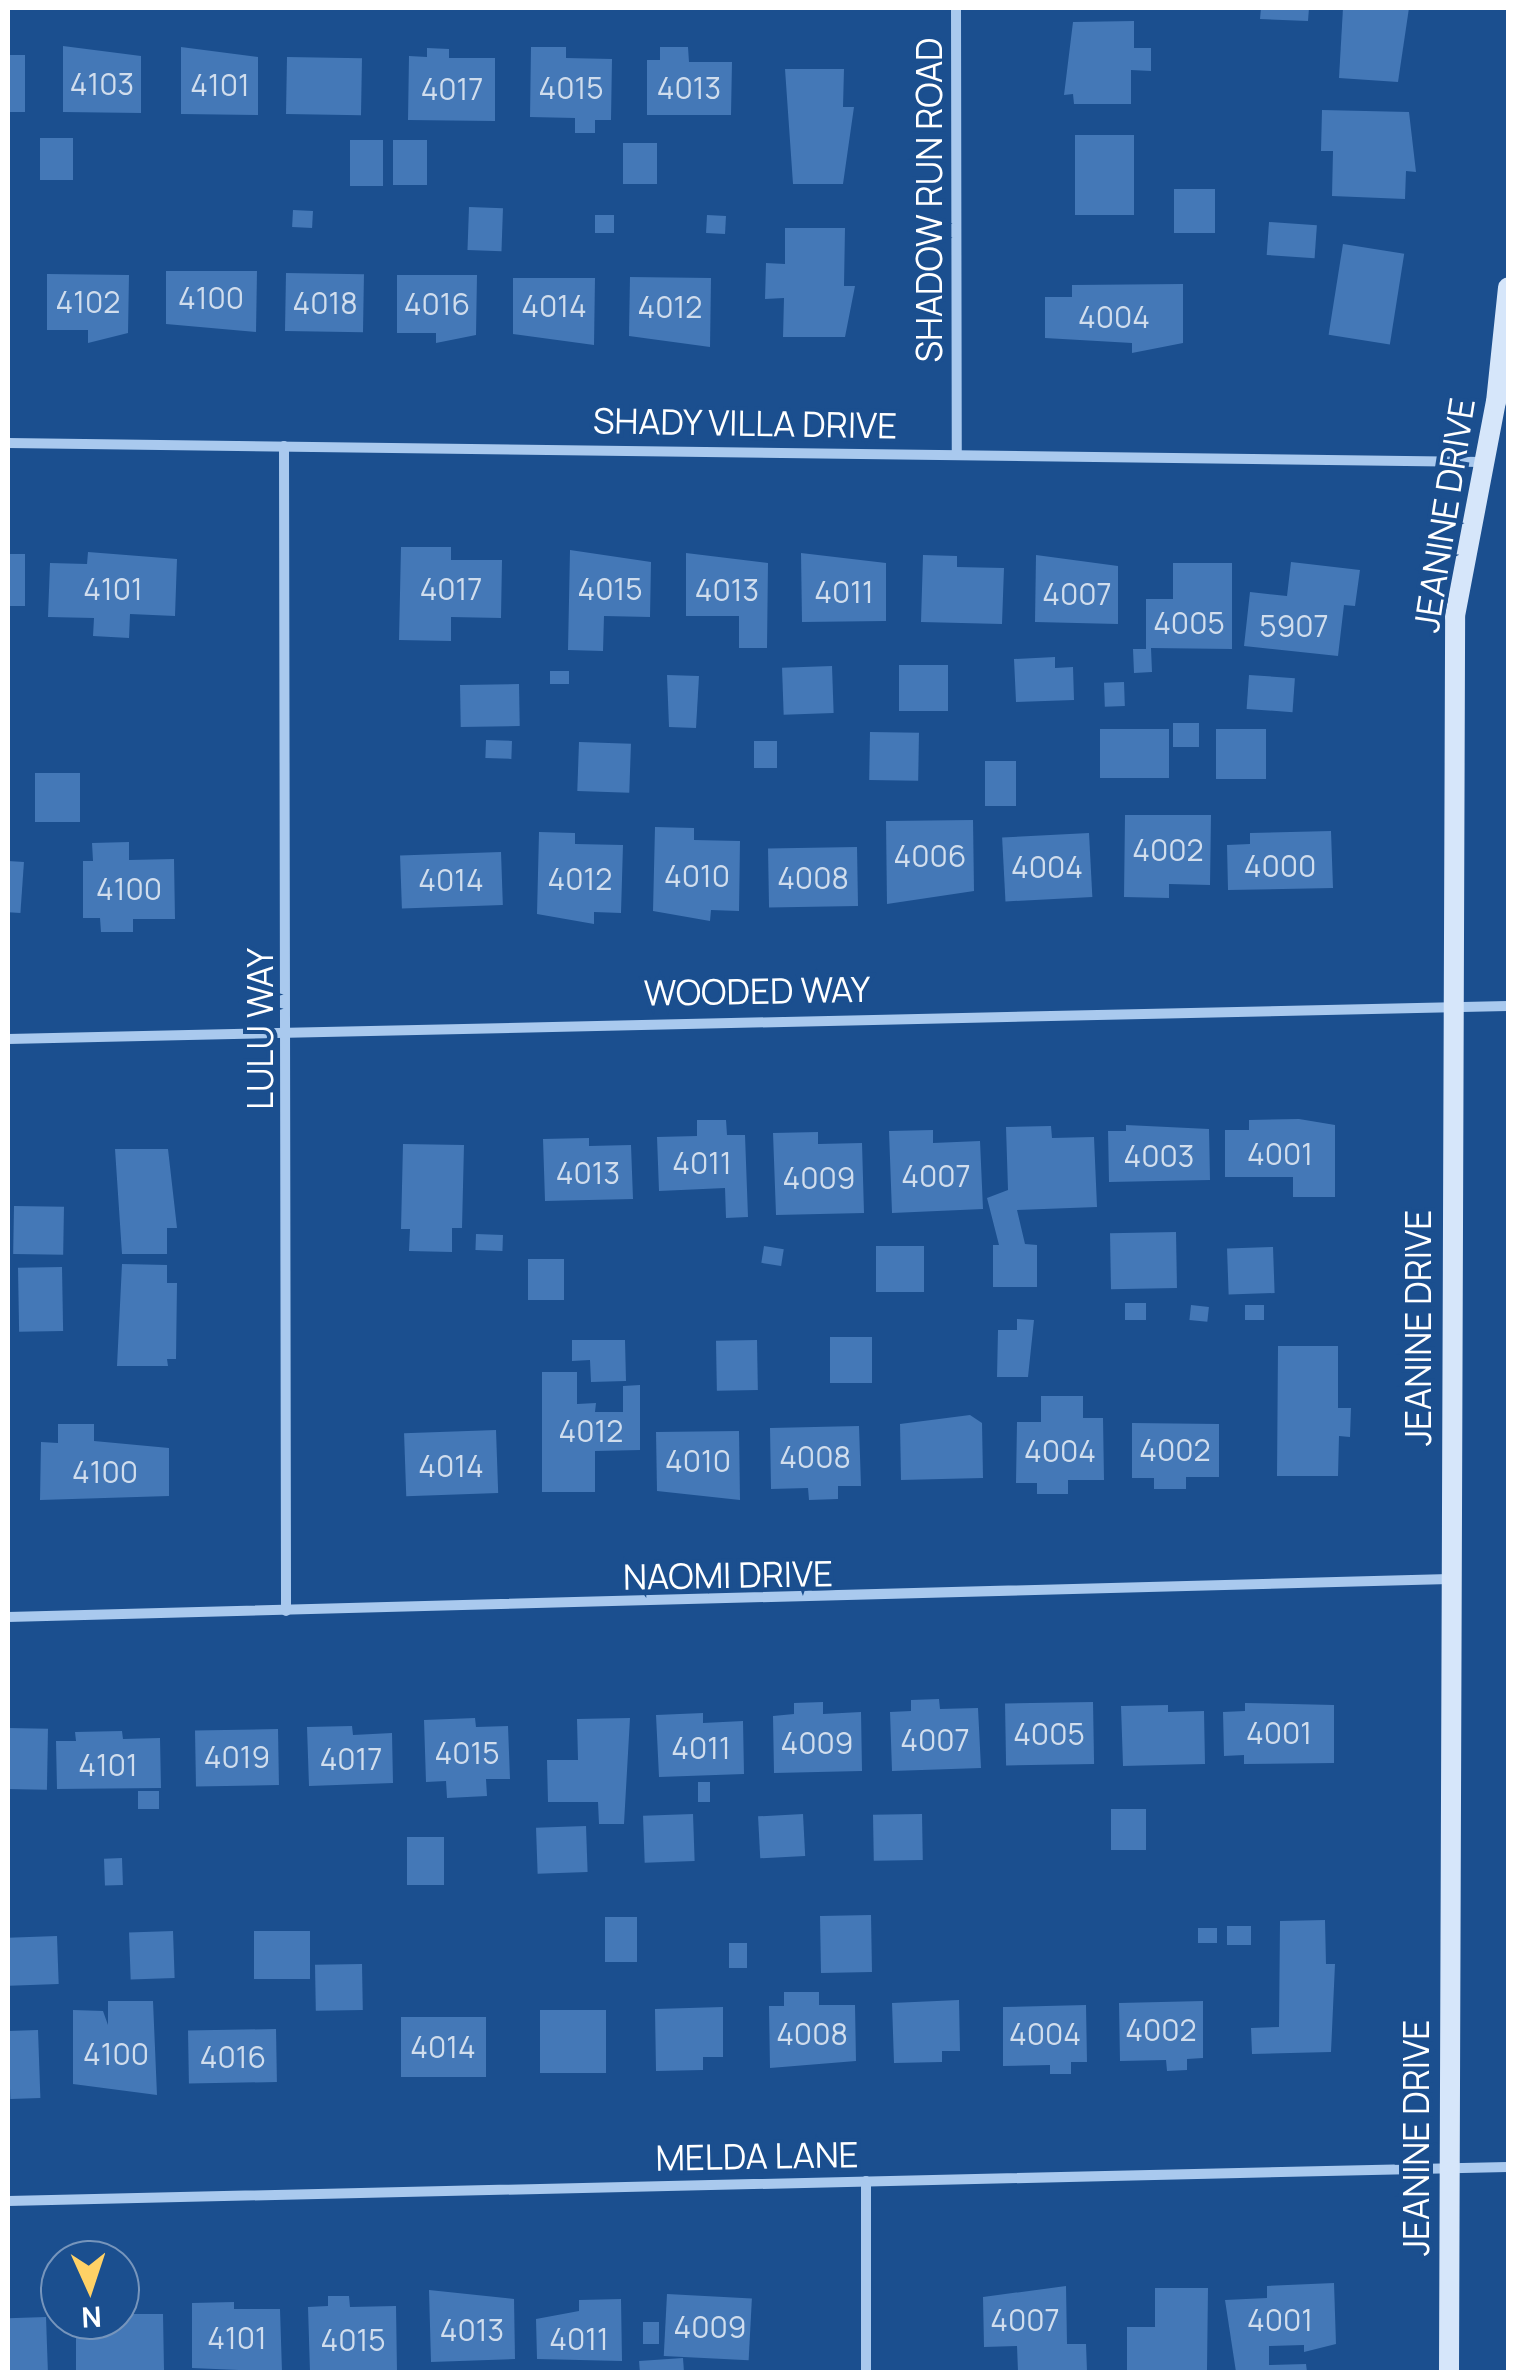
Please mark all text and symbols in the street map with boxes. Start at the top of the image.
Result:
street label: SHADOW RUN ROAD [908,37,950,363]
house number: 4103 [70,66,134,102]
house number: 4101 [190,67,250,103]
house number: 4015 [538,70,604,106]
house number: 4013 [657,70,721,106]
house number: 4017 [421,71,483,107]
house number: 4100 [178,280,244,316]
house number: 4102 [56,284,120,320]
house number: 4018 [292,285,358,321]
house number: 4016 [404,286,470,322]
house number: 4014 [521,288,587,324]
house number: 4012 [638,289,702,325]
house number: 4004 [1078,299,1150,335]
street label: JEANINE DRIVE [1405,395,1483,635]
street label: SHADY VILLA DRIVE [592,399,898,447]
house number: 4101 [83,571,143,607]
house number: 4017 [420,571,482,607]
house number: 4015 [577,571,643,607]
house number: 4013 [695,572,759,608]
house number: 4011 [814,574,874,610]
house number: 4007 [1042,576,1112,612]
house number: 4005 [1153,605,1225,641]
house number: 5907 [1259,608,1329,644]
house number: 4002 [1132,832,1204,868]
house number: 4006 [894,838,966,874]
house number: 4000 [1244,848,1316,884]
house number: 4004 [1011,849,1083,885]
house number: 4010 [664,858,730,894]
house number: 4008 [777,860,849,896]
house number: 4012 [548,861,612,897]
house number: 4014 [418,862,484,898]
house number: 4100 [96,871,162,907]
street label: LULU WAY [239,948,281,1110]
street label: WOODED WAY [643,968,871,1014]
house number: 4001 [1247,1136,1313,1172]
house number: 4003 [1124,1138,1194,1174]
house number: 4011 [672,1145,732,1181]
house number: 4013 [556,1155,620,1191]
house number: 4007 [901,1158,971,1194]
house number: 4009 [783,1160,855,1196]
street label: JEANINE DRIVE [1397,1210,1439,1446]
house number: 4012 [559,1413,623,1449]
house number: 4002 [1139,1432,1211,1468]
house number: 4004 [1024,1433,1096,1469]
house number: 4008 [779,1439,851,1475]
house number: 4010 [665,1443,731,1479]
house number: 4014 [418,1448,484,1484]
house number: 4100 [72,1454,138,1490]
street label: NAOMI DRIVE [623,1552,833,1598]
house number: 4001 [1246,1715,1312,1751]
house number: 4005 [1013,1716,1085,1752]
house number: 4007 [900,1722,970,1758]
house number: 4009 [781,1725,853,1761]
house number: 4011 [671,1730,731,1766]
house number: 4015 [434,1735,500,1771]
house number: 4019 [204,1739,270,1775]
house number: 4017 [320,1741,382,1777]
house number: 4101 [78,1747,138,1783]
house number: 4002 [1125,2012,1197,2048]
house number: 4008 [776,2016,848,2052]
house number: 4004 [1009,2016,1081,2052]
street label: JEANINE DRIVE [1395,2020,1437,2256]
house number: 4014 [410,2029,476,2065]
house number: 4100 [83,2036,149,2072]
house number: 4016 [200,2039,266,2075]
street label: MELDA LANE [655,2133,859,2179]
north arrow [40,2240,140,2340]
text: N [80,2298,103,2337]
house number: 4007 [990,2302,1060,2338]
house number: 4001 [1247,2302,1313,2338]
house number: 4009 [674,2309,746,2345]
house number: 4013 [440,2312,504,2348]
house number: 4101 [207,2320,267,2356]
house number: 4011 [549,2321,609,2357]
house number: 4015 [320,2322,386,2358]

